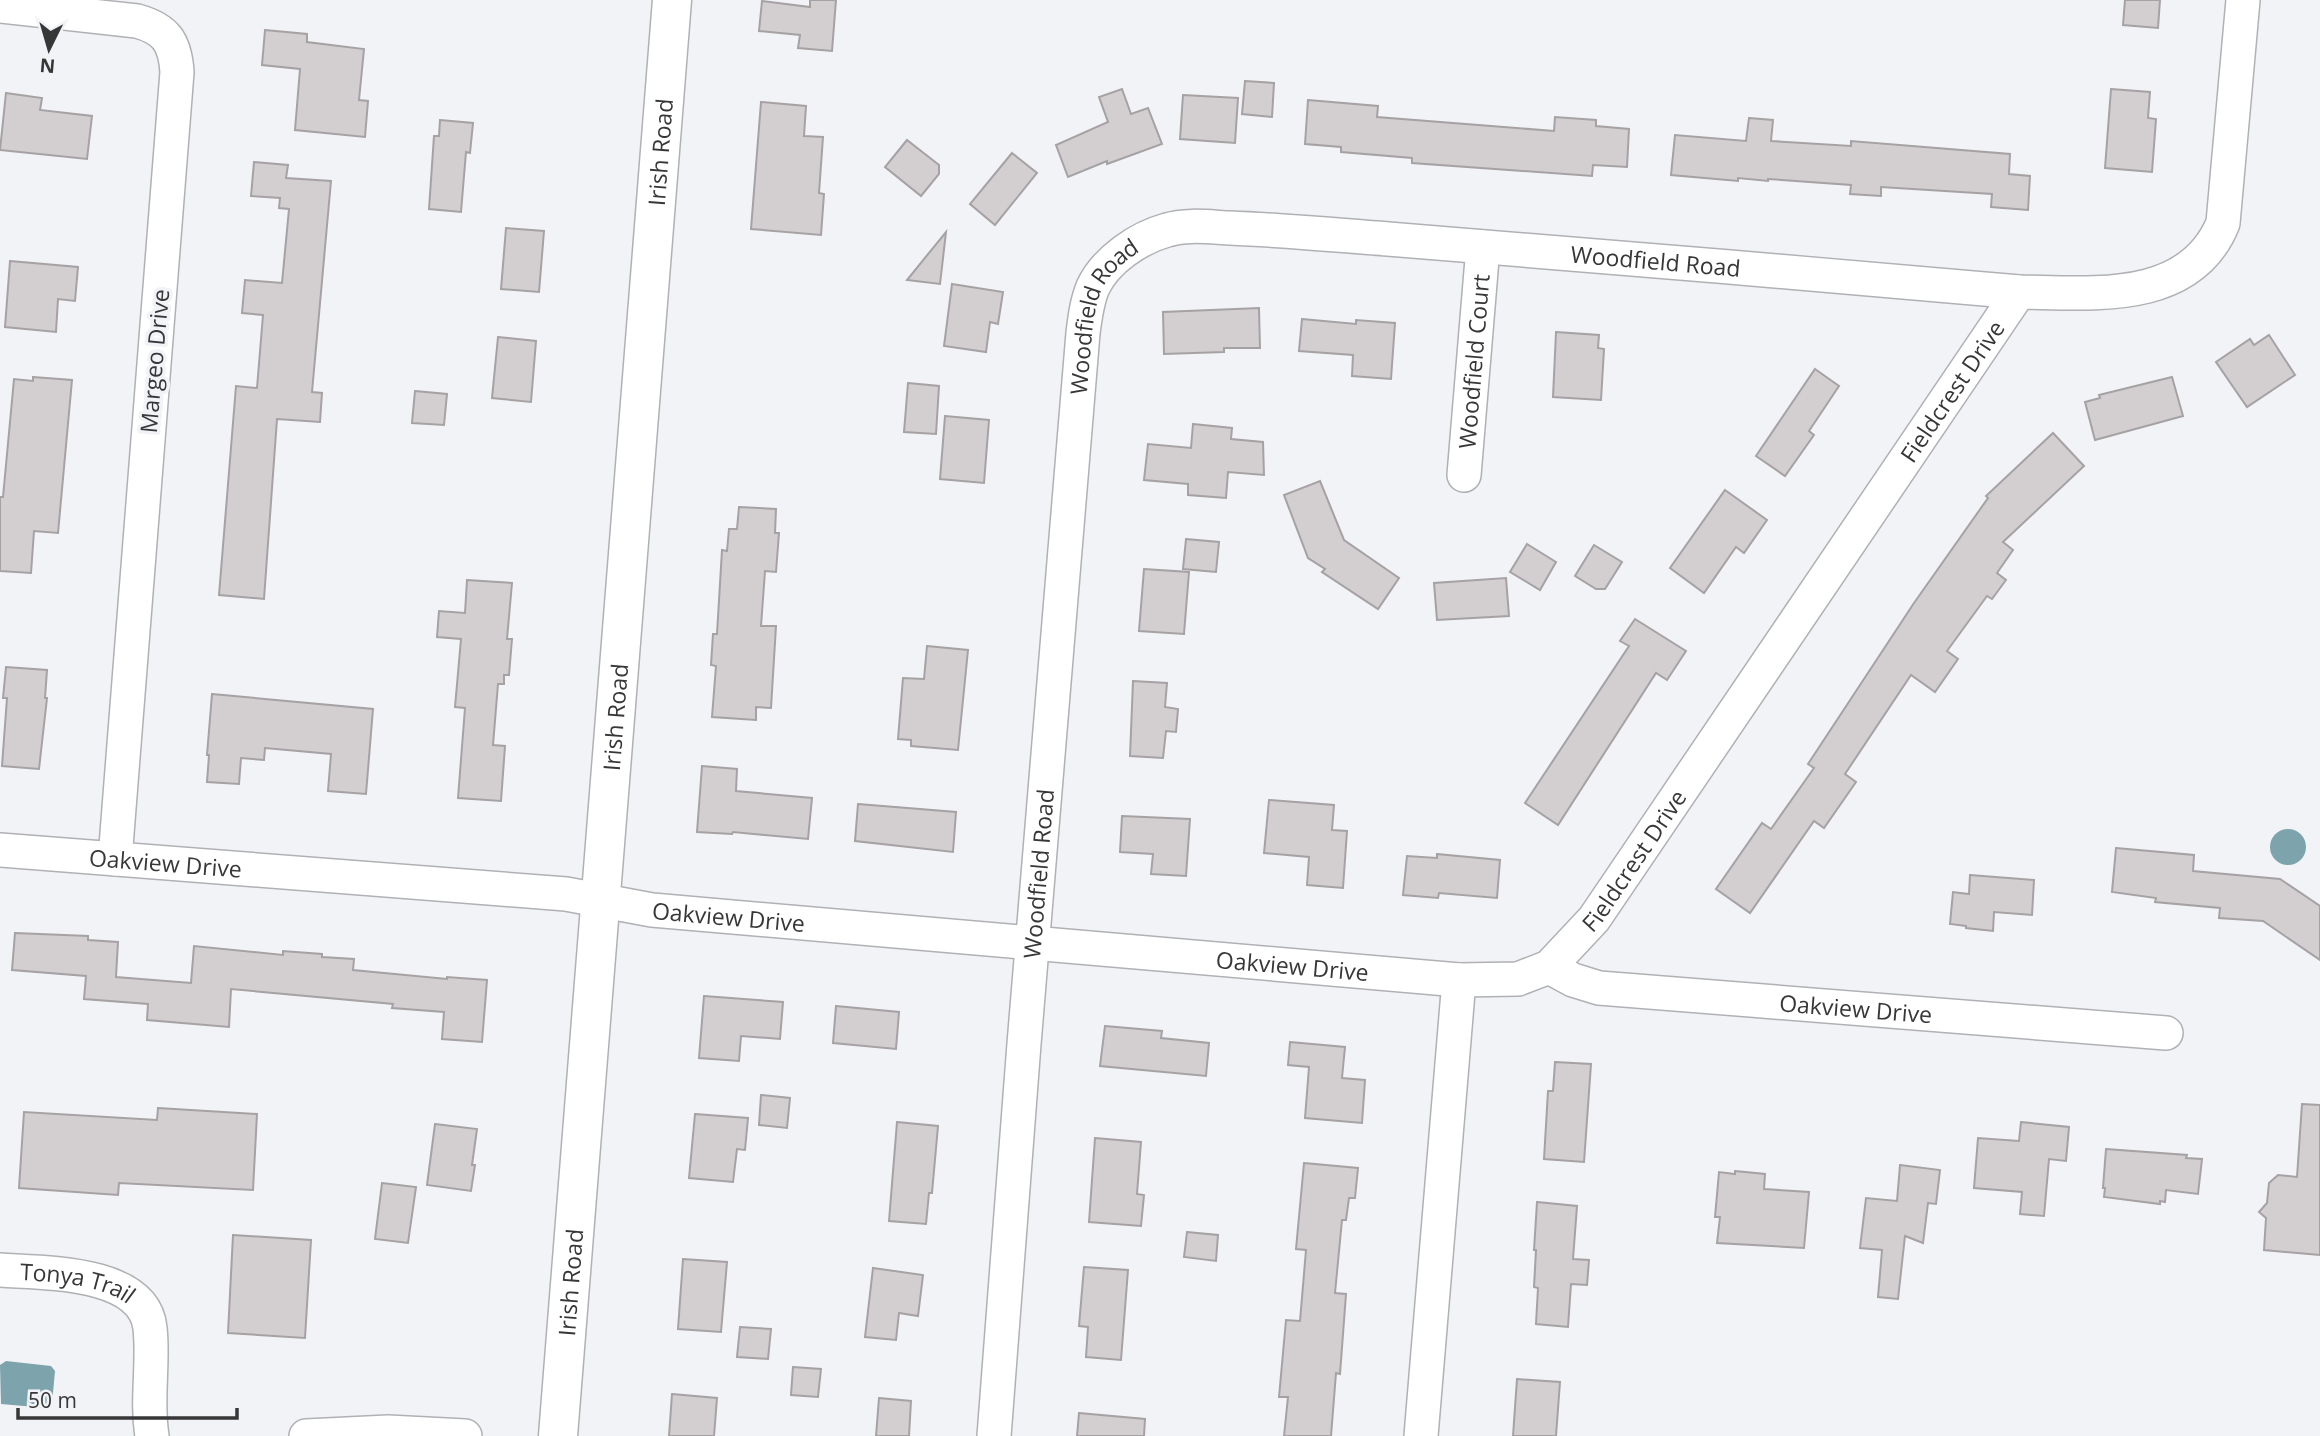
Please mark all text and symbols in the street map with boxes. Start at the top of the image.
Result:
north arrow [14,14,84,84]
text: N [39,52,56,80]
street label: Irish Road [640,97,680,207]
street label: Woodfield Road [1062,230,1144,396]
street label: Woodfield Road [1569,238,1742,284]
street label: Woodfield Court [1450,273,1497,450]
street label: Margeo Drive [132,288,176,434]
street label: Fieldcrest Drive [1892,314,2011,469]
street label: Irish Road [595,662,635,772]
street label: Fieldcrest Drive [1574,783,1693,939]
street label: Woodfield Road [1015,788,1061,960]
street label: Oakview Drive [88,841,243,885]
street label: Oakview Drive [651,894,806,939]
street label: Oakview Drive [1215,943,1370,988]
street label: Oakview Drive [1778,986,1933,1030]
street label: Irish Road [550,1228,590,1337]
street label: Tonya Trail [19,1255,143,1310]
scale bar [18,1376,236,1420]
text: 50 m [28,1386,77,1414]

